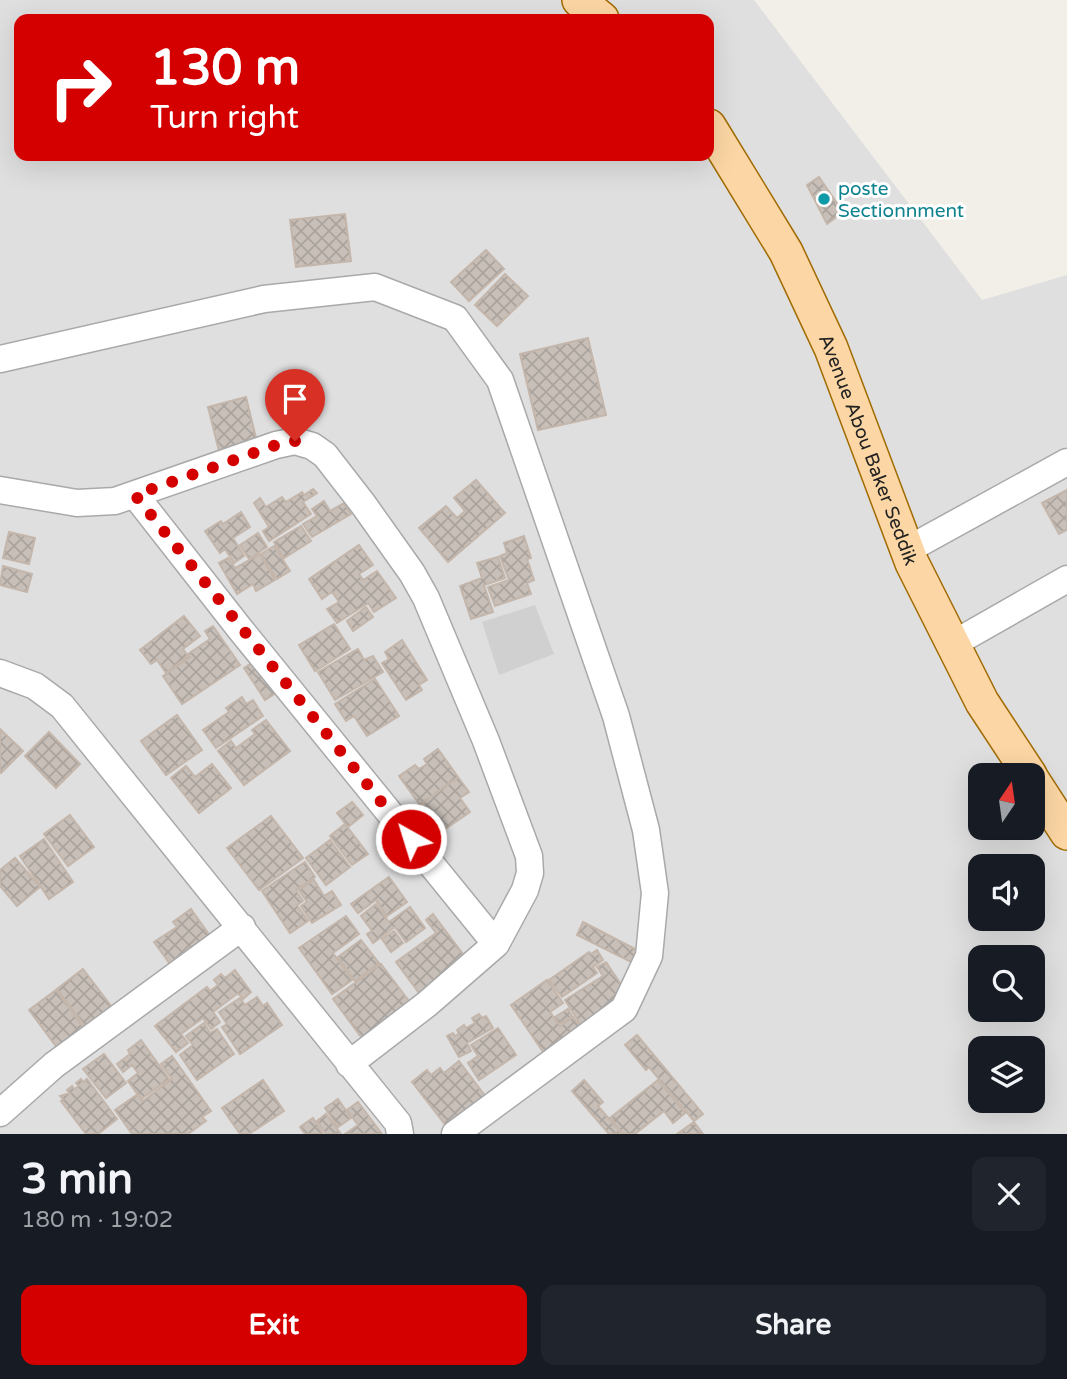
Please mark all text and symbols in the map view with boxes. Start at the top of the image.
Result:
text: 130 m [150,39,300,98]
icon: right [35,42,126,133]
text: Turn right [150,99,299,137]
place label: poste Sectionnment [838,178,964,222]
marker: poste Sectionnment [816,191,832,207]
street label: Avenue Abou Baker Seddik [814,331,922,569]
pin [265,369,325,441]
icon: arrive [276,380,314,418]
north arrow [968,763,1045,840]
map controls [968,763,1045,1113]
position arrow [374,802,448,876]
button: sound [968,854,1045,931]
button: search [968,945,1045,1022]
button: layers [968,1036,1045,1113]
text: 3 min [21,1154,133,1205]
button: close [972,1157,1046,1231]
text: 180 m · 19:02 [21,1206,173,1234]
button: Exit [21,1285,527,1365]
button: Share [541,1285,1046,1365]

